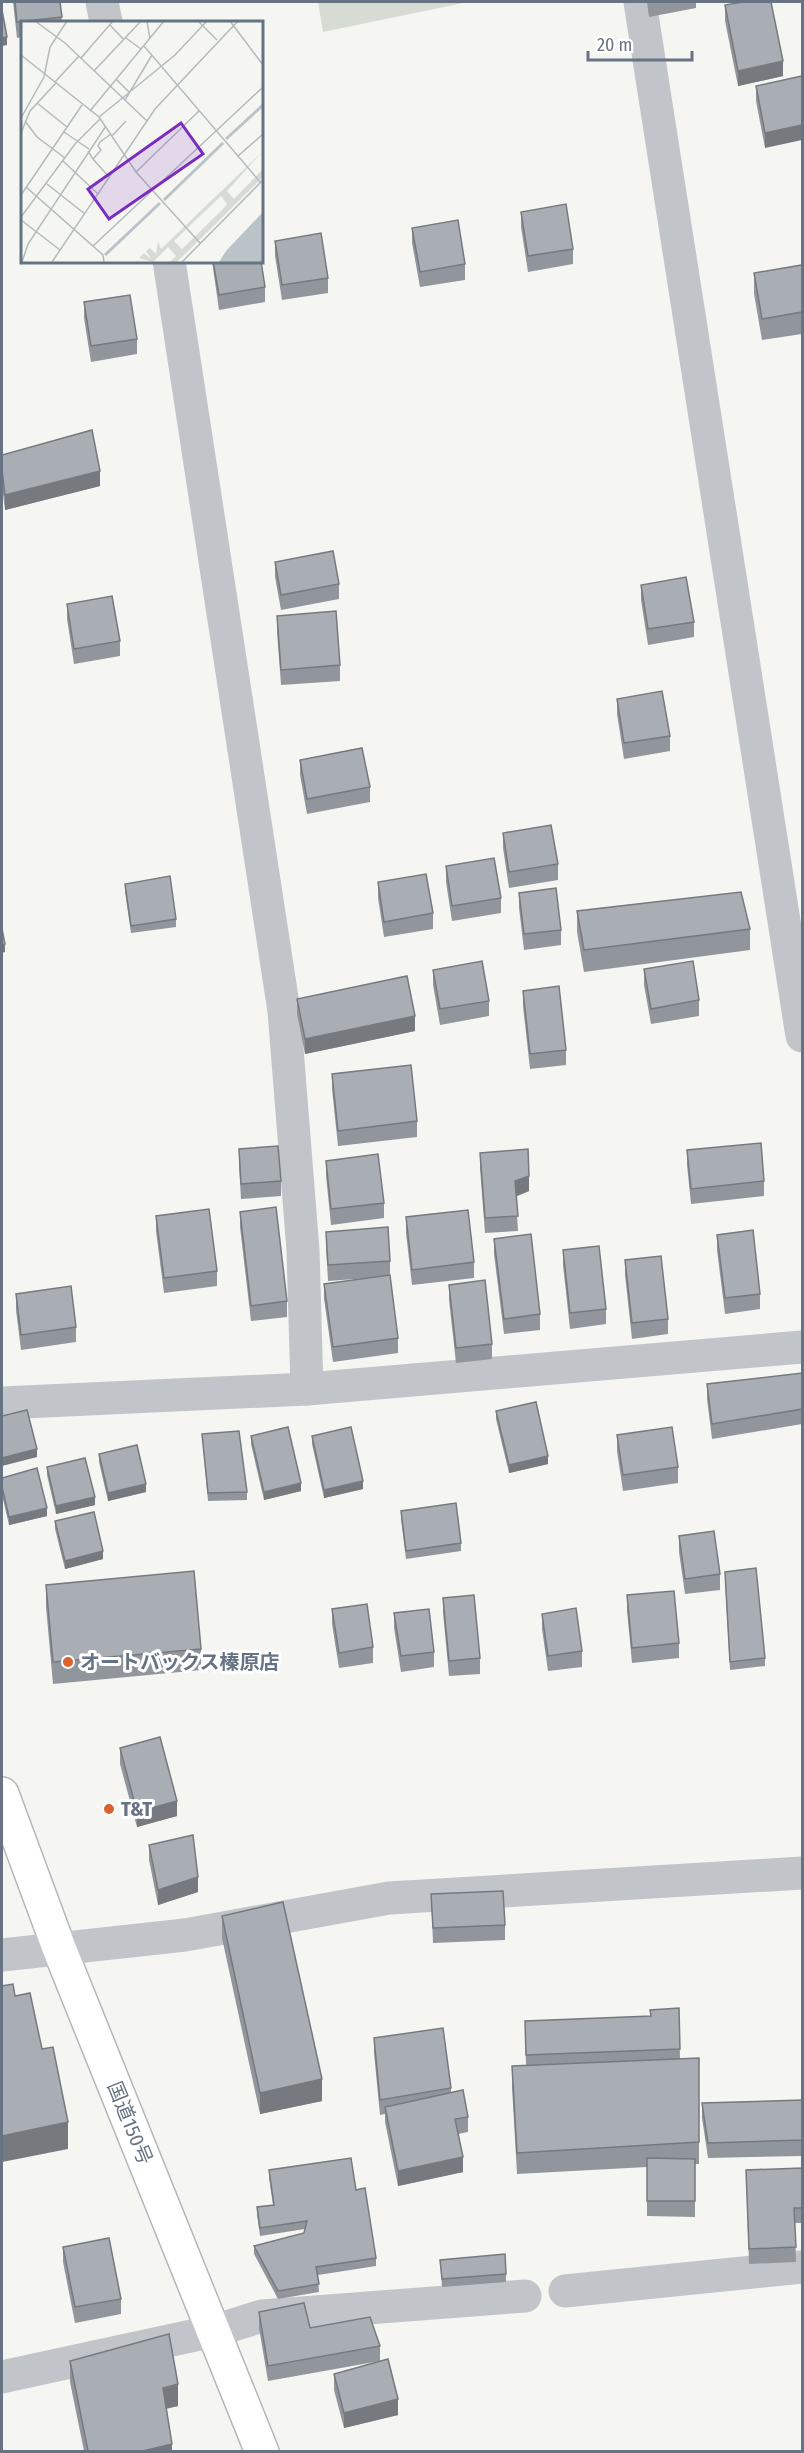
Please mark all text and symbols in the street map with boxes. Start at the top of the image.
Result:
inset map [21,21,262,262]
scale bar [588,24,692,62]
text: 20 m [597,34,632,56]
place label: オートバックス榛原店 [80,1650,279,1674]
marker: オートバックス榛原店 [61,1655,75,1669]
place label: T&T [121,1797,152,1821]
marker: T&T [102,1802,116,1816]
street label: 国道150号 [103,2078,157,2168]

